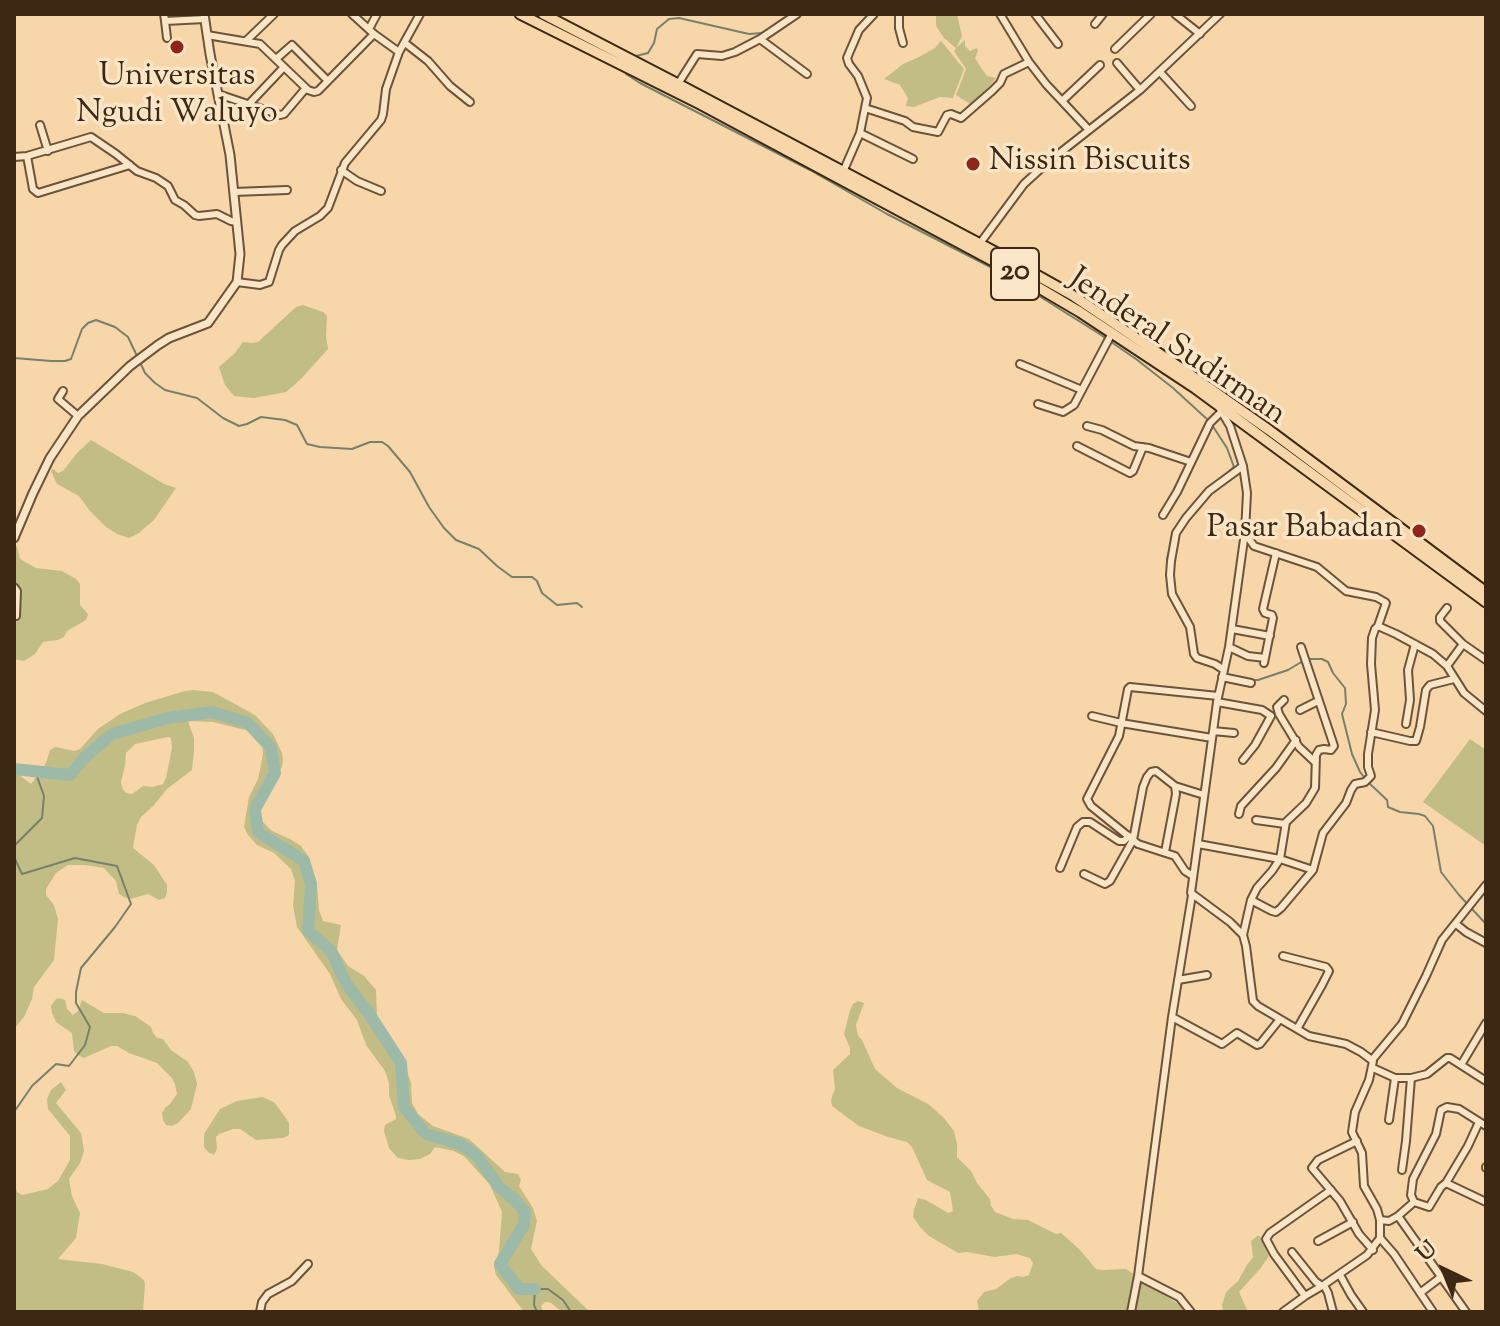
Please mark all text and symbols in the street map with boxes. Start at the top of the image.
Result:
marker: Universitas Ngudi Waluyo [168,38,186,56]
place label: Universitas Ngudi Waluyo [76,60,278,135]
place label: Nissin Biscuits [989,145,1191,183]
marker: Nissin Biscuits [964,155,982,173]
road number: 20 [991,248,1039,300]
street label: Jenderal Sudirman [1060,262,1292,436]
place label: Pasar Babadan [1207,512,1403,550]
marker: Pasar Babadan [1410,522,1428,540]
north arrow [1404,1230,1484,1310]
text: U [1410,1235,1445,1270]

